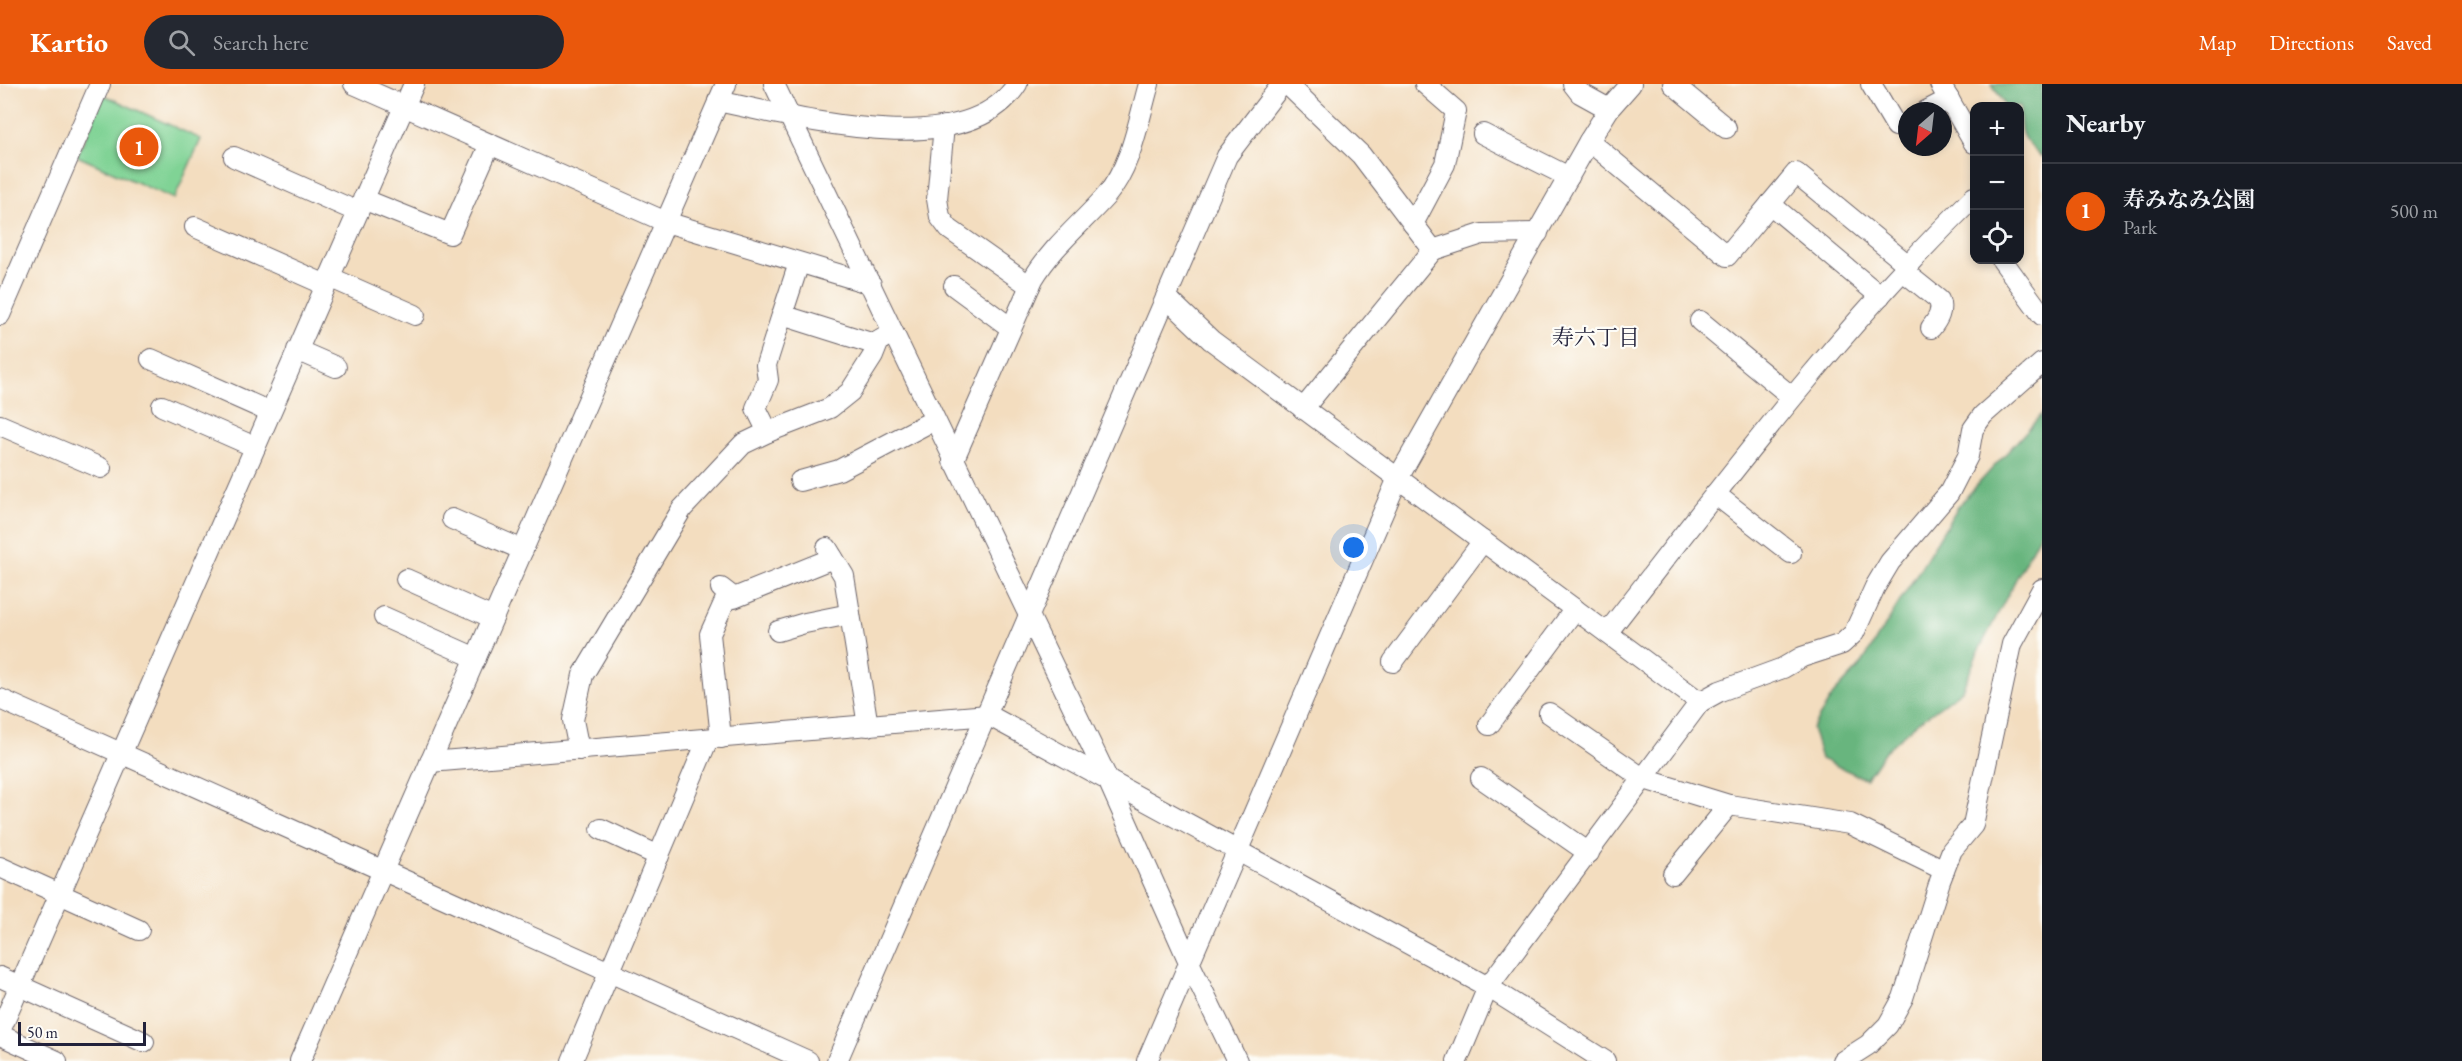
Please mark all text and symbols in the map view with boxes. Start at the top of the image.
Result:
search box [144,15,564,69]
text: Kartio [30,24,108,60]
icon: search [165,26,198,59]
text: Search here [213,28,309,57]
text: Map [2199,29,2236,56]
text: Directions [2269,29,2354,56]
text: Saved [2387,29,2432,56]
north arrow [1898,102,1952,156]
map controls [1970,102,2024,264]
button: + [1970,102,2024,156]
text: Nearby [2066,106,2146,140]
pin: 1 [120,124,158,170]
button: − [1970,156,2024,210]
text: 寿みなみ公園 [2123,185,2255,214]
text: 1 [2080,198,2091,224]
text: 500 m [2390,198,2438,224]
button: locate [1970,210,2024,264]
text: Park [2123,214,2157,240]
district label: 寿六丁目 [1552,323,1640,352]
your location [1339,533,1368,562]
scale bar [18,1019,146,1046]
text: 50 m [27,1022,58,1043]

